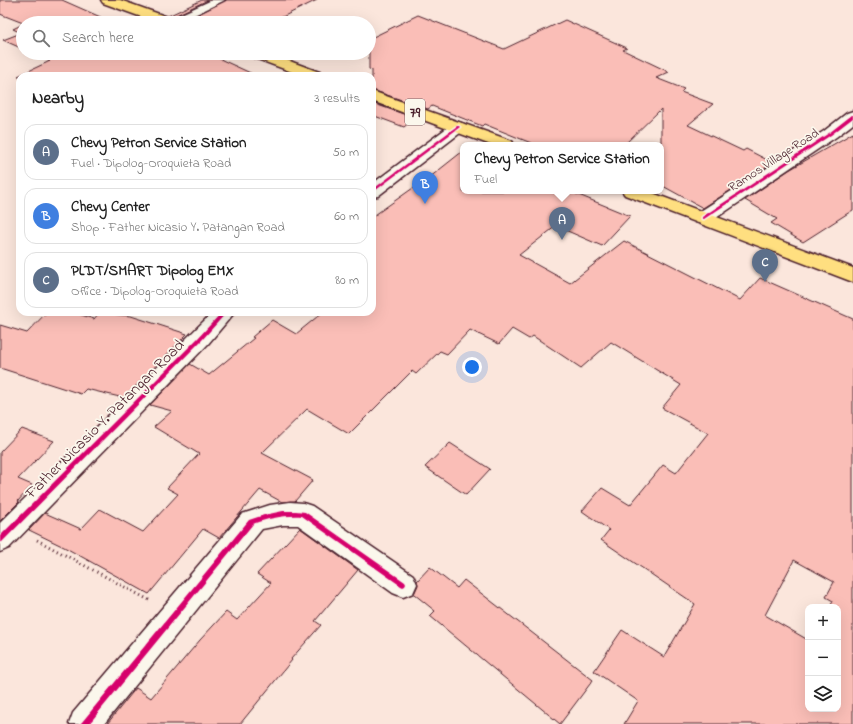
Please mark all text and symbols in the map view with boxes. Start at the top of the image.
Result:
search box [16,16,376,60]
icon: search [30,27,52,49]
text: Search here [62,27,134,49]
text: Nearby [32,86,84,111]
text: 3 results [314,89,360,108]
road number: 79 [405,99,425,125]
street label: Ramos Village Road [725,123,824,198]
text: Chevy Petron Service Station [71,132,246,154]
popup [460,142,664,194]
text: A [42,143,50,162]
text: 50 m [333,143,359,162]
text: Chevy Petron Service Station [474,148,650,170]
text: Fuel · Dipolog-Oroquieta Road [71,154,231,173]
text: Fuel [474,170,497,189]
pin: B [412,171,438,204]
text: Chevy Center [71,196,150,218]
text: B [42,207,50,226]
text: 60 m [334,207,359,226]
pin: A [549,207,575,240]
text: Shop · Father Nicasio Y. Patangan Road [71,218,285,237]
pin: C [752,249,778,282]
text: PLDT/SMART Dipolog EMX [71,260,234,282]
text: C [42,271,50,290]
text: 80 m [335,271,359,290]
text: Office · Dipolog-Oroquieta Road [71,282,239,301]
street label: Father Nicasio Y. Patangan Road [20,334,191,505]
your location [462,357,482,377]
map controls [805,604,841,712]
button: + [805,604,841,640]
button: − [805,640,841,676]
button: layers [805,676,841,712]

